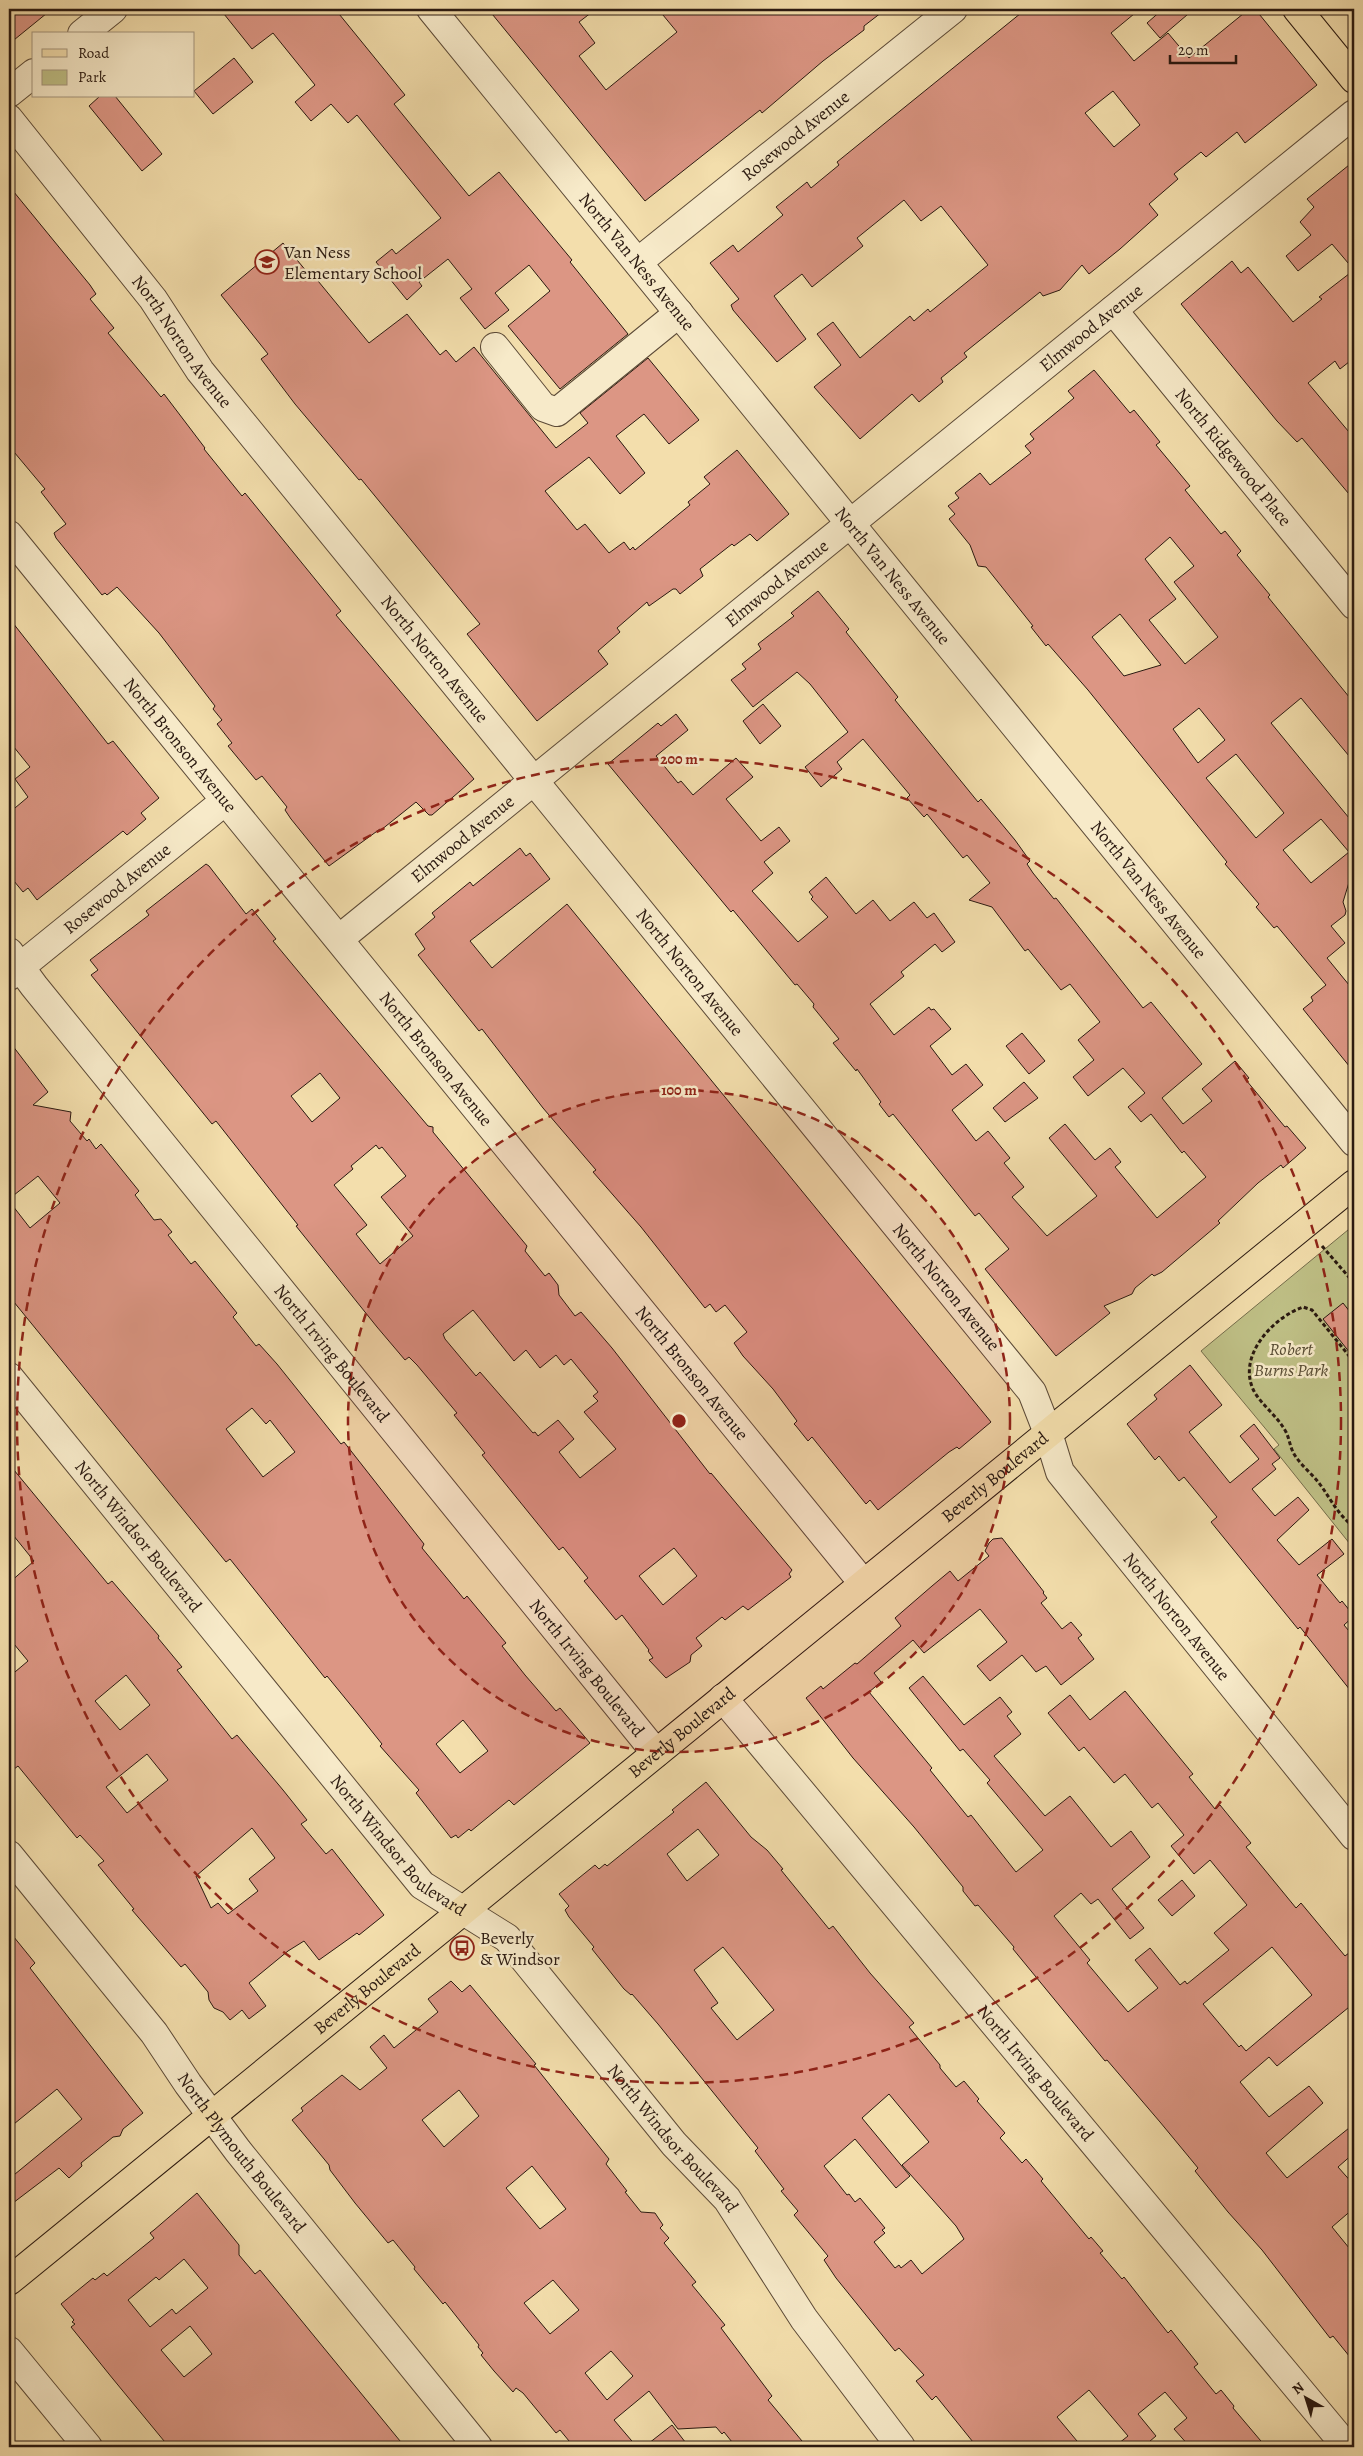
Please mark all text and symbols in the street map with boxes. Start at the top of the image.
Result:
legend [32,32,195,98]
scale bar [1170,32,1237,64]
text: 20 m [1178,40,1209,60]
text: Road [78,43,110,63]
text: Park [78,67,107,87]
street label: Rosewood Avenue [737,85,854,186]
street label: North Van Ness Avenue [573,188,700,336]
place label: Van Ness Elementary School [283,240,422,285]
school or university icon: Van Ness Elementary School [254,249,280,275]
street label: North Norton Avenue [126,270,237,413]
street label: Elmwood Avenue [1034,278,1148,377]
street label: North Ridgewood Place [1169,383,1297,531]
street label: North Van Ness Avenue [829,502,956,650]
street label: Elmwood Avenue [720,534,833,633]
street label: North Norton Avenue [375,590,494,728]
street label: North Bronson Avenue [118,673,242,817]
text: 200 m [660,749,698,769]
street label: Elmwood Avenue [406,789,519,888]
street label: North Van Ness Avenue [1085,816,1212,964]
street label: Rosewood Avenue [58,838,176,939]
street label: North Norton Avenue [631,903,749,1041]
street label: North Bronson Avenue [374,987,498,1131]
text: 100 m [661,1080,697,1100]
street label: North Norton Avenue [887,1218,1006,1356]
street label: North Irving Boulevard [269,1279,395,1427]
street label: North Bronson Avenue [630,1301,754,1445]
park label: Robert Burns Park [1254,1337,1328,1382]
centre of rings [670,1412,688,1430]
street label: Beverly Boulevard [936,1426,1054,1528]
street label: North Windsor Boulevard [69,1455,208,1617]
street label: North Norton Avenue [1118,1547,1236,1685]
street label: North Irving Boulevard [524,1594,650,1742]
street label: Beverly Boulevard [623,1681,741,1783]
street label: North Windsor Boulevard [325,1769,471,1922]
place label: Beverly & Windsor [480,1926,560,1971]
bus stop icon: Beverly & Windsor [449,1935,475,1961]
street label: Beverly Boulevard [308,1938,426,2040]
street label: North Irving Boulevard [971,2000,1100,2147]
street label: North Windsor Boulevard [602,2059,744,2217]
street label: North Plymouth Boulevard [172,2068,312,2238]
north arrow [1280,2374,1330,2424]
text: N [1288,2378,1308,2399]

